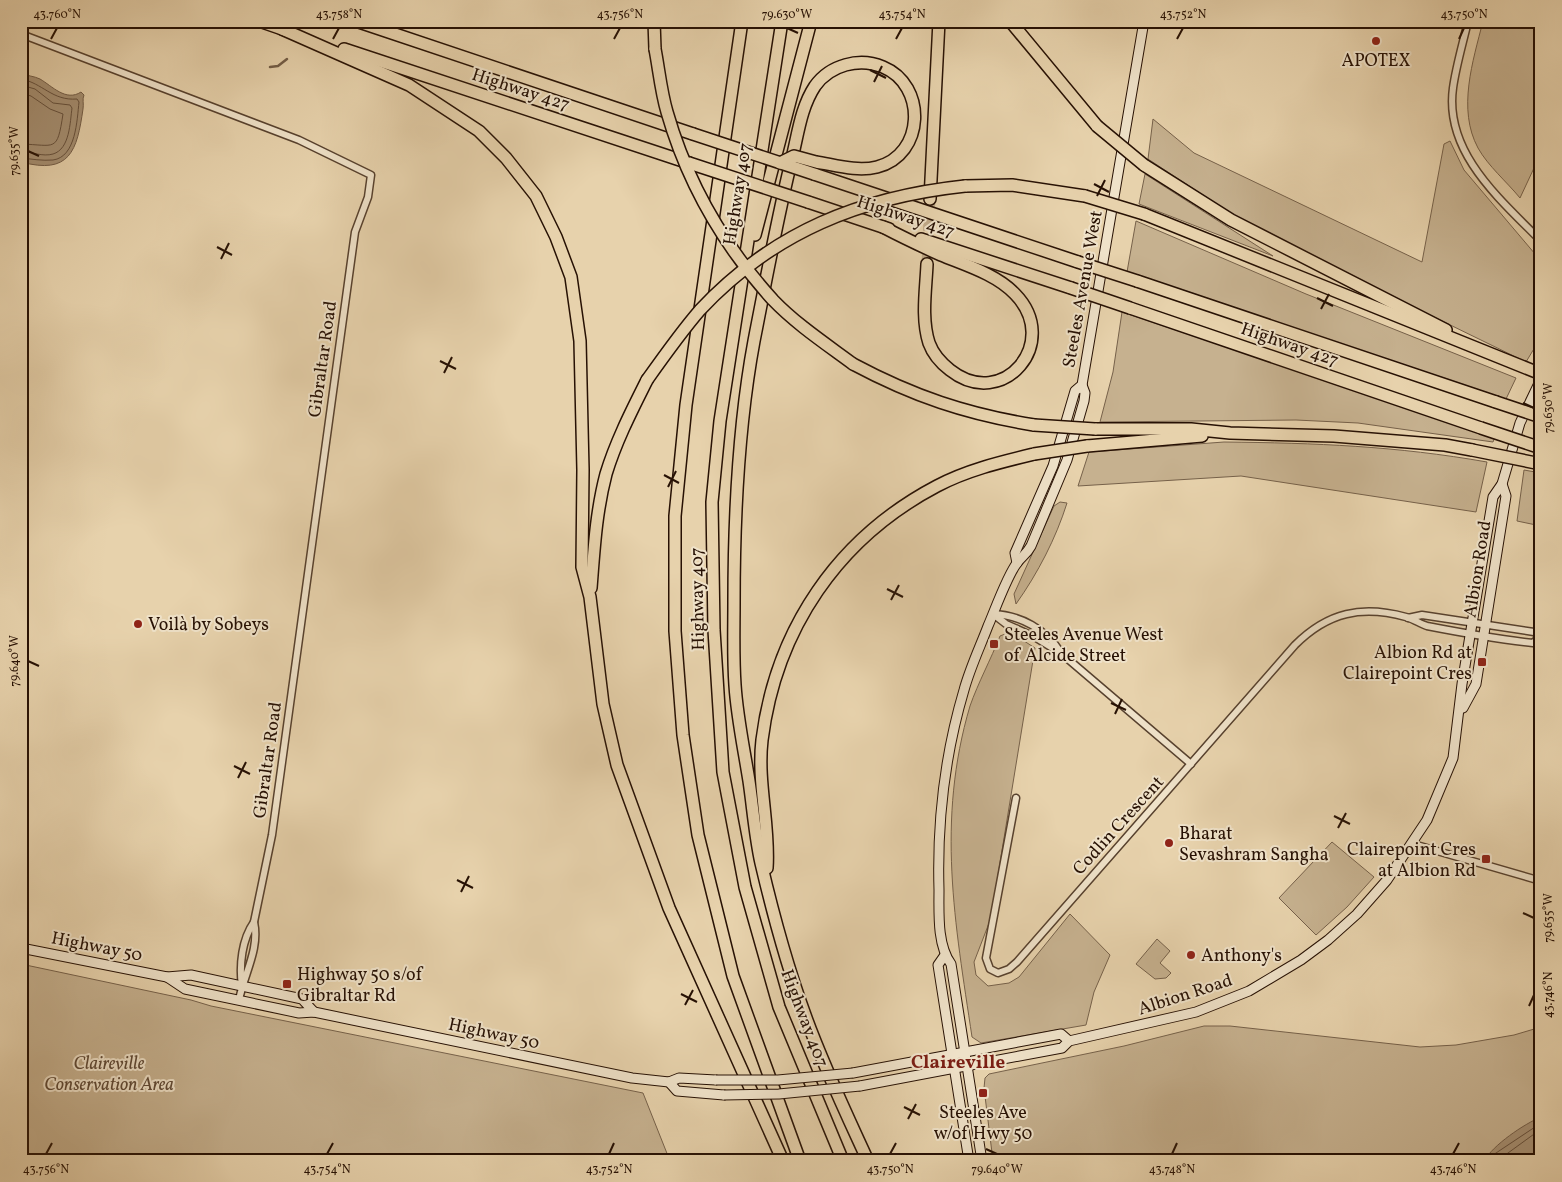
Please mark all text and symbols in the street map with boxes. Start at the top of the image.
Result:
text: 43.760°N [33,7,81,23]
text: 43.758°N [316,7,362,23]
text: 43.756°N [597,7,643,23]
text: 79.630°W [762,7,812,23]
text: 43.754°N [878,7,926,23]
text: 43.752°N [1160,7,1206,23]
text: 43.750°N [1440,7,1488,23]
marker: APOTEX [1370,35,1382,47]
place label: APOTEX [1341,49,1411,74]
street label: Highway 427 [468,63,573,118]
text: 79.635°W [7,126,23,176]
street label: Highway 407 [718,141,759,247]
street label: Highway 427 [853,190,958,245]
street label: Steeles Avenue West [1057,209,1110,370]
street label: Gibraltar Road [303,299,344,419]
street label: Highway 427 [1237,317,1342,374]
text: 79.630°W [1541,383,1557,433]
street label: Albion Road [1458,519,1498,620]
street label: Highway 407 [685,547,712,651]
place label: Voilà by Sobeys [148,613,269,638]
marker: Voilà by Sobeys [132,618,144,630]
place label: Steeles Avenue West of Alcide Street [1004,623,1163,669]
text: 79.640°W [7,635,23,687]
marker: Steeles Avenue West of Alcide Street [988,638,1000,650]
place label: Albion Rd at Clairepoint Cres [1343,641,1472,687]
marker: Albion Rd at Clairepoint Cres [1476,656,1488,668]
street label: Gibraltar Road [248,700,289,820]
street label: Codlin Crescent [1068,771,1170,881]
place label: Bharat Sevashram Sangha [1179,822,1329,868]
marker: Bharat Sevashram Sangha [1163,837,1175,849]
place label: Clairepoint Cres at Albion Rd [1347,838,1476,884]
marker: Clairepoint Cres at Albion Rd [1480,853,1492,865]
text: 79.635°W [1541,893,1557,943]
street label: Highway 50 [49,926,145,969]
place label: Anthony's [1201,944,1282,969]
marker: Anthony's [1185,949,1197,961]
place label: Highway 50 s/of Gibraltar Rd [297,963,424,1009]
street label: Highway 407 [773,966,834,1071]
street label: Albion Road [1135,968,1236,1022]
text: 43.746°N [1541,972,1557,1018]
marker: Highway 50 s/of Gibraltar Rd [281,978,293,990]
street label: Highway 50 [446,1013,542,1056]
district label: Claireville [911,1050,1005,1076]
park label: Claireville Conservation Area [44,1052,174,1098]
marker: Steeles Ave w/of Hwy 50 [977,1087,989,1099]
place label: Steeles Ave w/of Hwy 50 [934,1101,1032,1147]
text: 43.756°N [23,1162,69,1178]
text: 43.754°N [303,1162,351,1178]
text: 43.752°N [586,1162,632,1178]
text: 43.750°N [866,1162,914,1178]
text: 79.640°W [971,1162,1023,1178]
text: 43.748°N [1149,1162,1195,1178]
text: 43.746°N [1430,1162,1476,1178]

